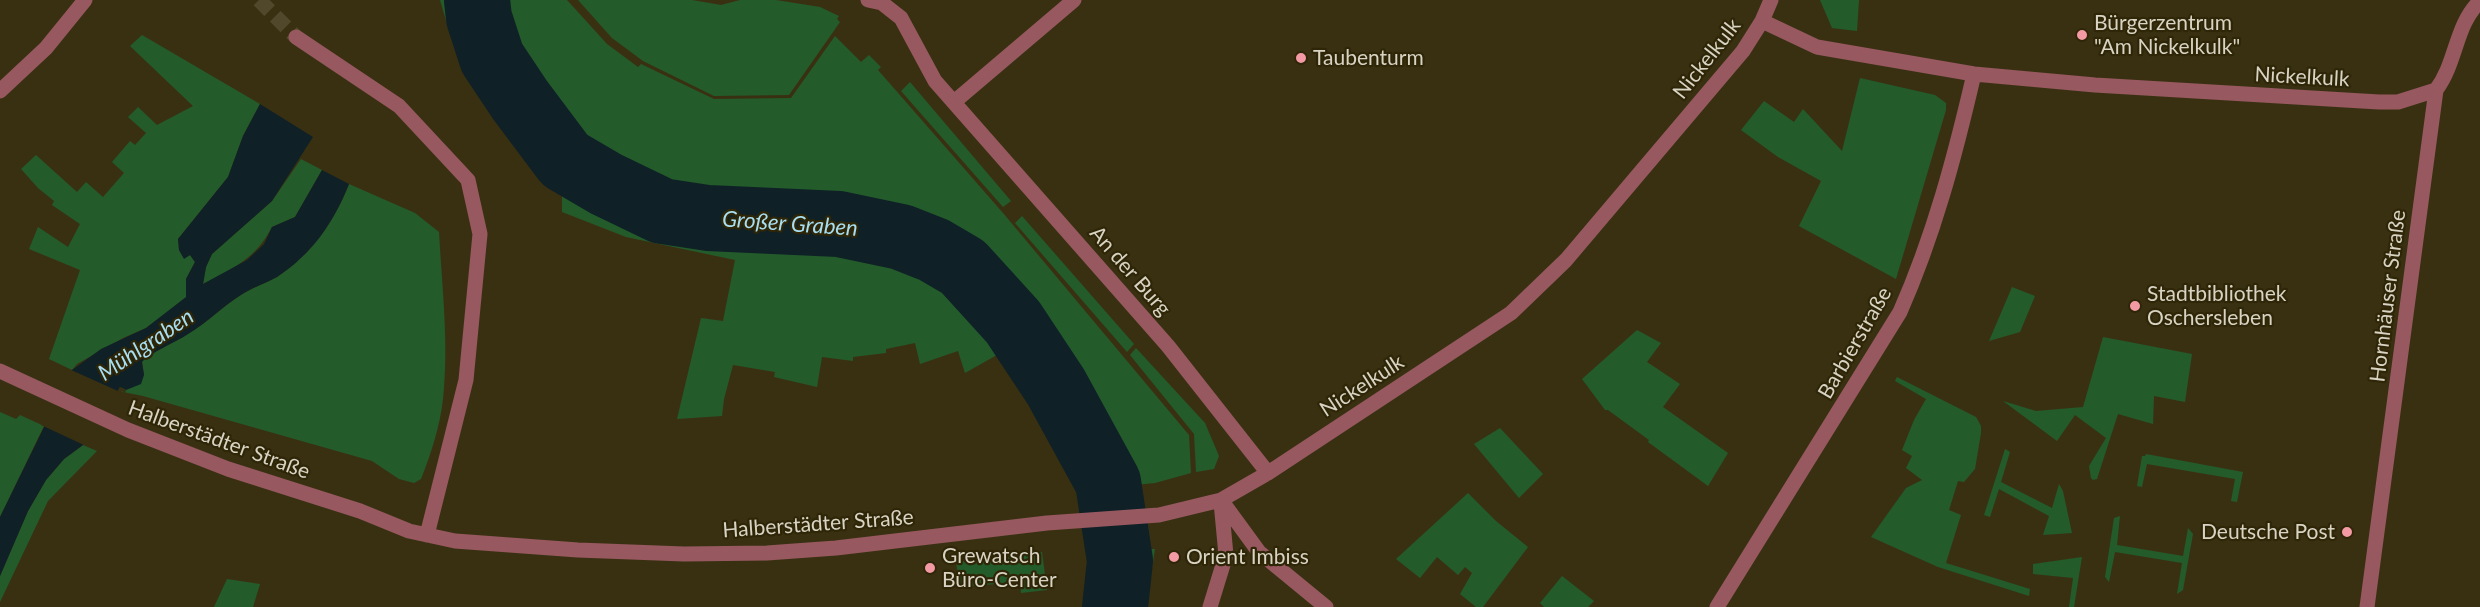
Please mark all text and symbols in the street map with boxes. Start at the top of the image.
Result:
place label: Bürgerzentrum "Am Nickelkulk" [2094,10,2240,60]
street label: Nickelkulk [1668,14,1746,104]
marker: Bürgerzentrum "Am Nickelkulk" [2075,28,2089,42]
place label: Taubenturm [1313,45,1424,71]
marker: Taubenturm [1294,51,1308,65]
street label: Nickelkulk [2254,62,2350,92]
water label: Großer Graben [721,206,859,242]
street label: Hornhäuser Straße [2365,208,2411,384]
street label: An der Burg [1084,221,1176,321]
place label: Stadtbibliothek Oschersleben [2147,281,2286,331]
street label: Barbierstraße [1813,283,1897,403]
marker: Stadtbibliothek Oschersleben [2128,299,2142,313]
water label: Mühlgraben [93,303,199,387]
street label: Nickelkulk [1315,350,1409,422]
street label: Halberstädter Straße [125,395,313,485]
street label: Halberstädter Straße [722,505,914,543]
place label: Deutsche Post [2201,519,2335,545]
marker: Deutsche Post [2340,525,2354,539]
place label: Grewatsch Büro-Center [942,543,1057,593]
place label: Orient Imbiss [1186,544,1309,570]
marker: Orient Imbiss [1167,550,1181,564]
marker: Grewatsch Büro-Center [923,561,937,575]

